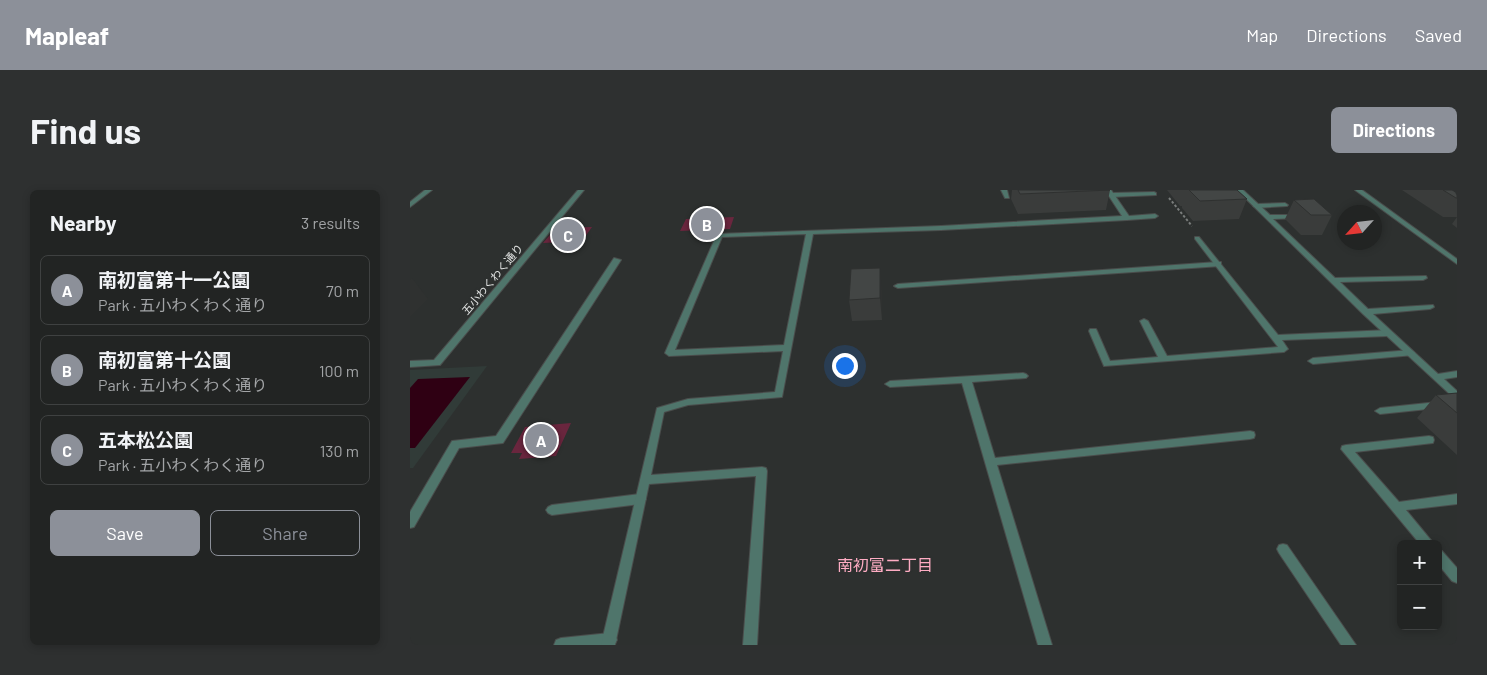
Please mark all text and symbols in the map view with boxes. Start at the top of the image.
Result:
text: Mapleaf [25,21,109,50]
text: Map [1246,24,1278,46]
text: Directions [1306,24,1387,46]
text: Saved [1415,24,1462,46]
button: Directions [1331,107,1457,153]
text: Find us [30,109,141,151]
pin: B [691,205,723,243]
north arrow [1337,205,1382,250]
text: Nearby [50,210,116,235]
text: 3 results [301,213,360,232]
pin: C [552,216,584,254]
street label: 五小わくわく通り [459,241,525,317]
text: 南初富第十一公園 [98,268,250,291]
text: A [62,281,72,300]
text: 70 m [326,281,359,300]
text: Park · 五小わくわく通り [98,295,267,314]
text: 南初富第十公園 [98,348,231,371]
your location [832,353,858,379]
text: B [62,361,72,380]
text: 100 m [319,361,359,380]
text: Park · 五小わくわく通り [98,375,267,394]
pin: A [525,421,557,459]
text: 五本松公園 [98,428,193,451]
text: C [62,441,72,460]
text: 130 m [320,441,359,460]
text: Park · 五小わくわく通り [98,455,267,474]
button: Save [50,510,200,556]
button: Share [210,510,360,556]
map controls [1397,540,1442,630]
button: + [1397,540,1442,585]
district label: 南初富二丁目 [837,555,933,574]
button: − [1397,585,1442,630]

